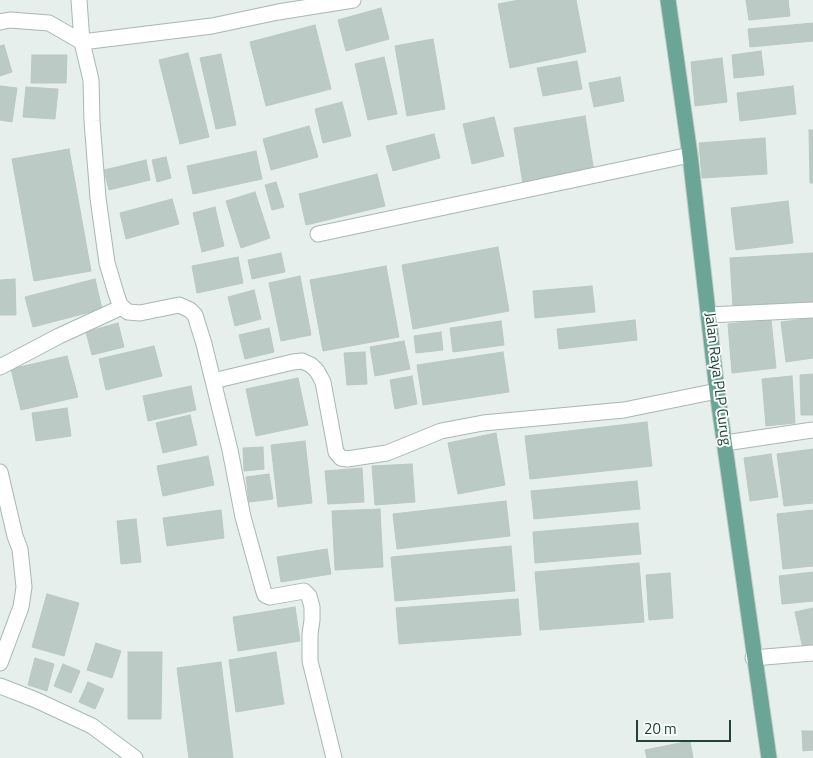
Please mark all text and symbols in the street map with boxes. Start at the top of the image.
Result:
street label: Jalan Raya PLP Curug [700,311,734,447]
scale bar [638,710,733,742]
text: 20 m [644,717,677,740]

